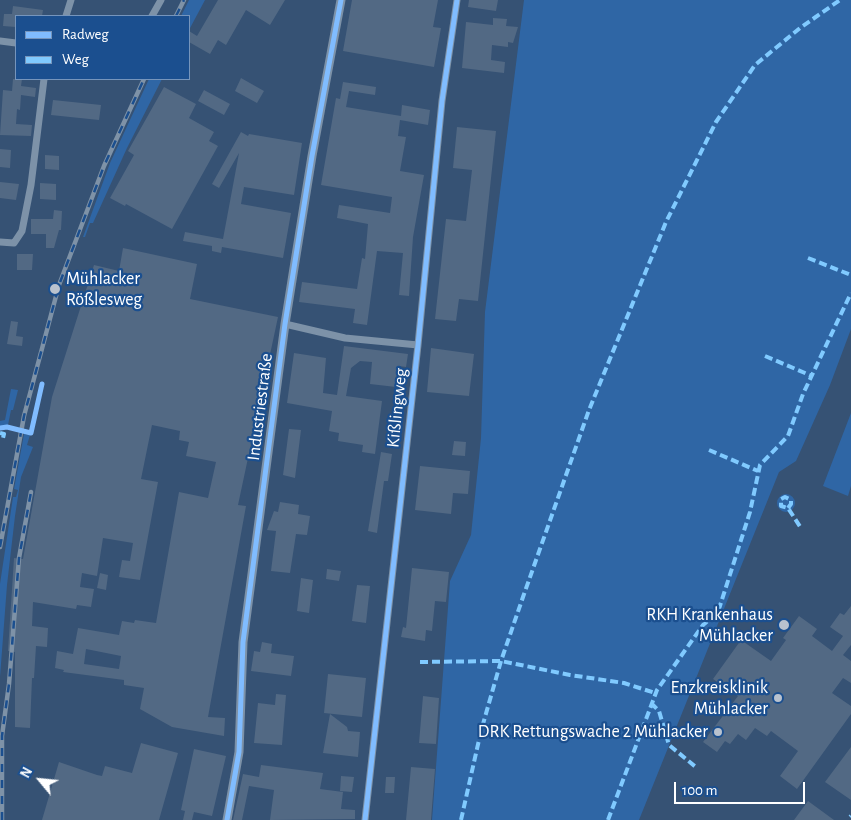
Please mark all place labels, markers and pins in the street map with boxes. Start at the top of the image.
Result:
place label: Mühlacker Rößlesweg [66,268,142,310]
marker: Mühlacker Rößlesweg [48,282,62,296]
place label: RKH Krankenhaus Mühlacker [646,604,773,646]
marker: RKH Krankenhaus Mühlacker [777,618,791,632]
place label: Enzkreisklinik Mühlacker [671,677,768,720]
marker: Enzkreisklinik Mühlacker [772,692,784,704]
place label: DRK Rettungswache 2 Mühlacker [478,721,708,743]
marker: DRK Rettungswache 2 Mühlacker [712,726,724,738]

